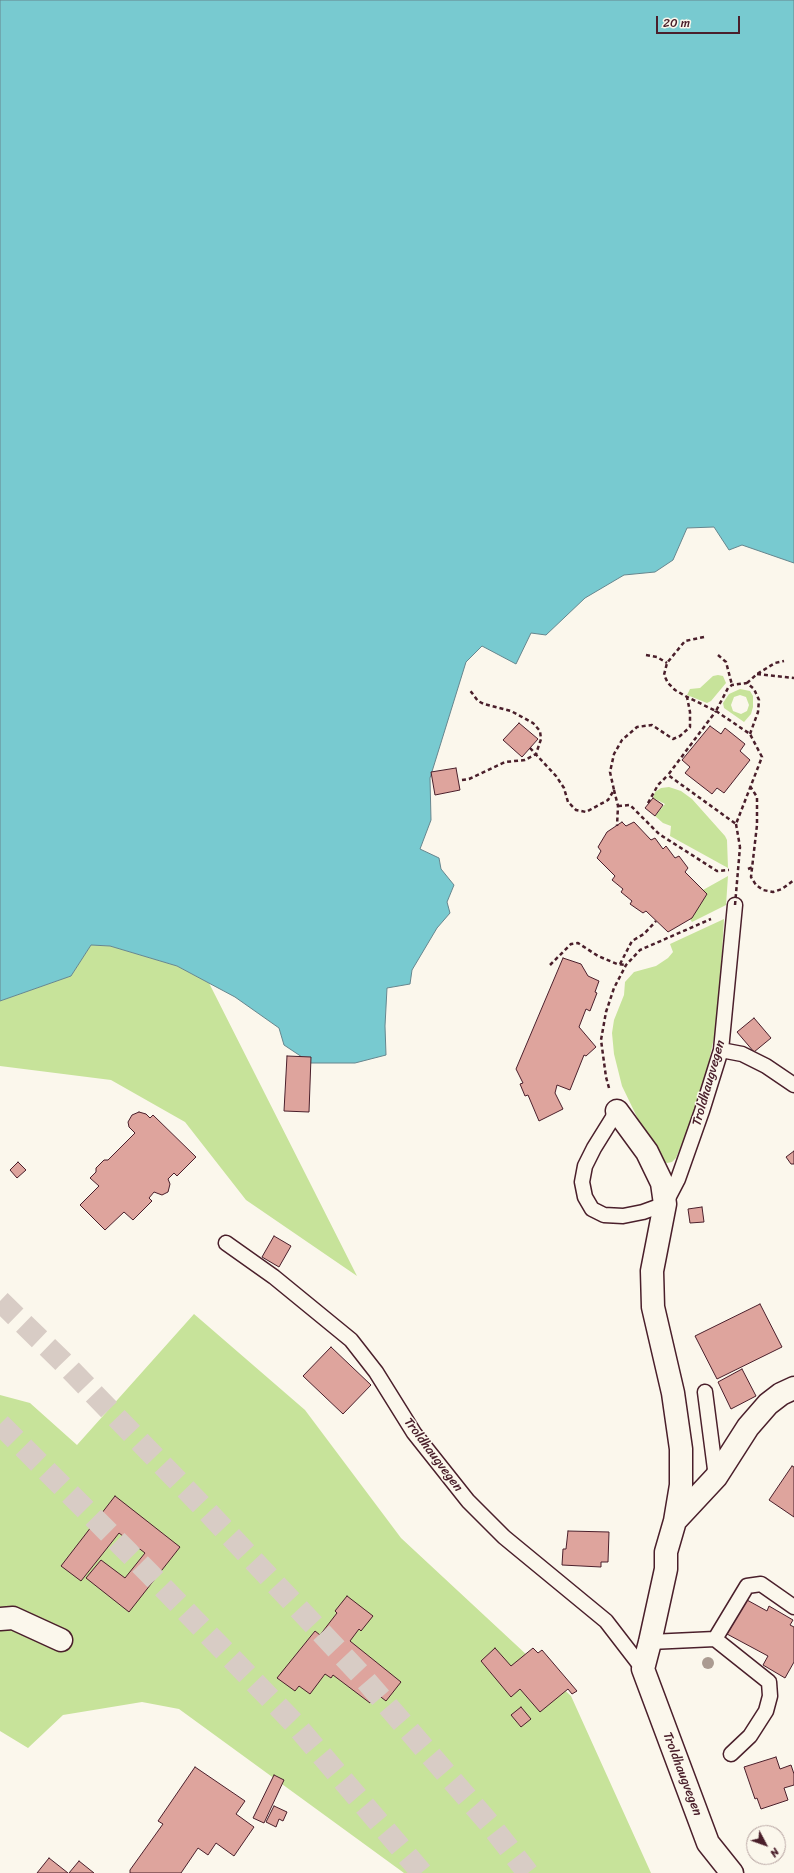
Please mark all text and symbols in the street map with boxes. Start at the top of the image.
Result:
scale bar [658,8,742,34]
text: 20 m [663,12,690,34]
street label: Troldhaugvegen [689,1038,729,1128]
street label: Troldhaugvegen [400,1415,466,1495]
street label: Troldhaugvegen [659,1730,705,1818]
north arrow [746,1825,786,1865]
text: N [765,1843,784,1862]

